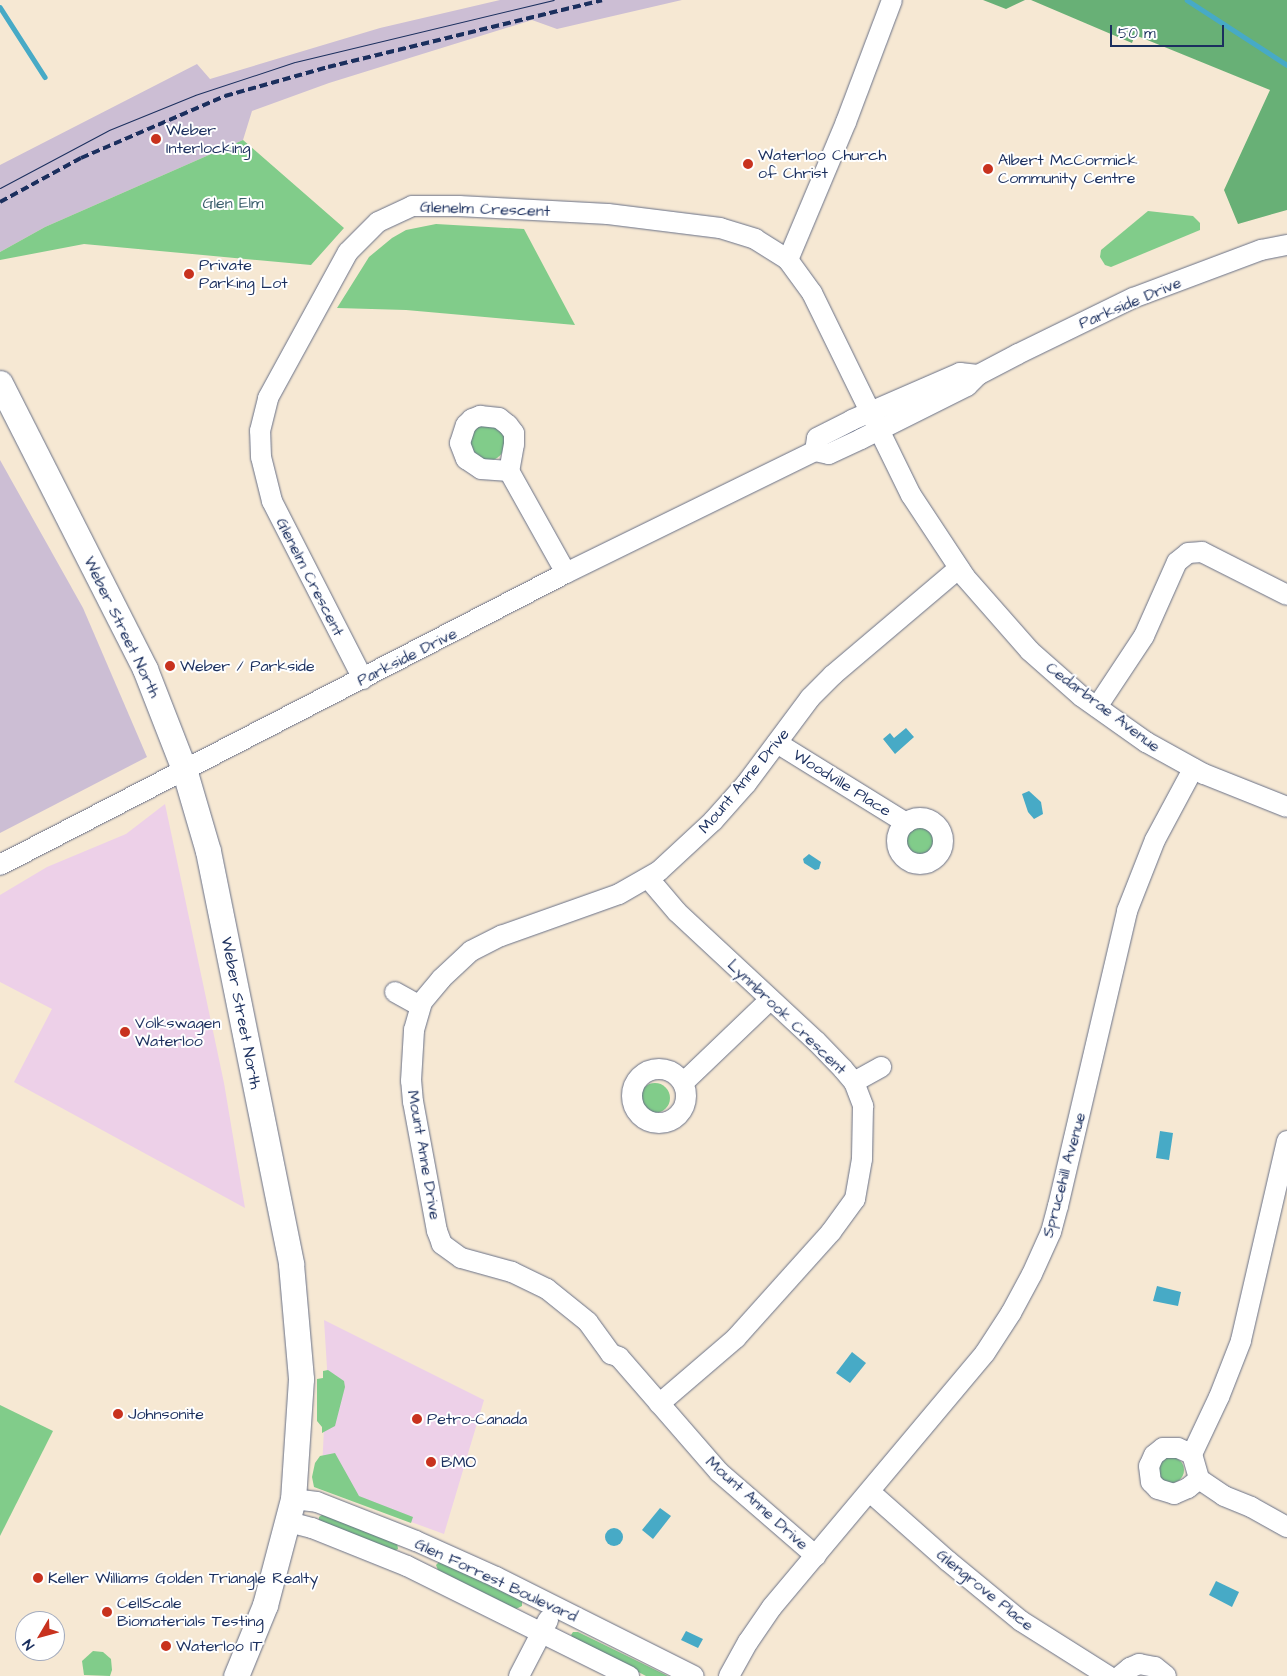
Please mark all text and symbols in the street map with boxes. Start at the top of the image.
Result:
scale bar [1112,15,1226,47]
text: 50 m [1118,23,1156,44]
place label: Weber Interlocking [166,120,251,158]
marker: Weber Interlocking [150,133,162,145]
place label: Waterloo Church of Christ [758,145,886,183]
place label: Albert McCormick Community Centre [998,150,1137,188]
marker: Waterloo Church of Christ [742,158,754,170]
marker: Albert McCormick Community Centre [982,163,994,175]
park label: Glen Elm [202,193,264,213]
street label: Glenelm Crescent [420,197,550,221]
place label: Private Parking Lot [199,255,288,293]
marker: Private Parking Lot [183,268,195,280]
street label: Parkside Drive [1076,273,1184,333]
street label: Glenelm Crescent [272,515,348,639]
street label: Weber Street North [79,553,165,701]
street label: Parkside Drive [354,624,460,690]
place label: Weber / Parkside [180,656,315,676]
street label: Cedarbrae Avenue [1042,658,1164,756]
marker: Weber / Parkside [164,660,176,672]
street label: Mount Anne Drive [695,725,793,837]
street label: Woodville Place [790,745,894,821]
street label: Weber Street North [217,935,265,1091]
street label: Lynnbrook Crescent [724,955,850,1079]
place label: Volkswagen Waterloo [135,1013,220,1051]
marker: Volkswagen Waterloo [119,1026,131,1038]
street label: Mount Anne Drive [403,1089,445,1221]
street label: Sprucehill Avenue [1038,1110,1090,1240]
place label: Johnsonite [128,1404,204,1424]
marker: Johnsonite [112,1408,124,1420]
place label: Petro-Canada [427,1409,527,1429]
marker: Petro-Canada [411,1413,423,1425]
place label: BMO [441,1452,476,1472]
street label: Mount Anne Drive [702,1452,812,1554]
marker: BMO [425,1456,437,1468]
street label: Glen Forrest Boulevard [412,1534,580,1626]
street label: Glengrove Place [933,1545,1037,1635]
place label: Keller Williams Golden Triangle Realty [48,1568,318,1588]
marker: Keller Williams Golden Triangle Realty [32,1572,44,1584]
place label: CellScale Biomaterials Testing [117,1593,264,1631]
marker: CellScale Biomaterials Testing [101,1606,113,1618]
north arrow [15,1611,65,1661]
text: N [18,1635,39,1654]
place label: Waterloo IT [176,1636,262,1656]
marker: Waterloo IT [160,1640,172,1652]

